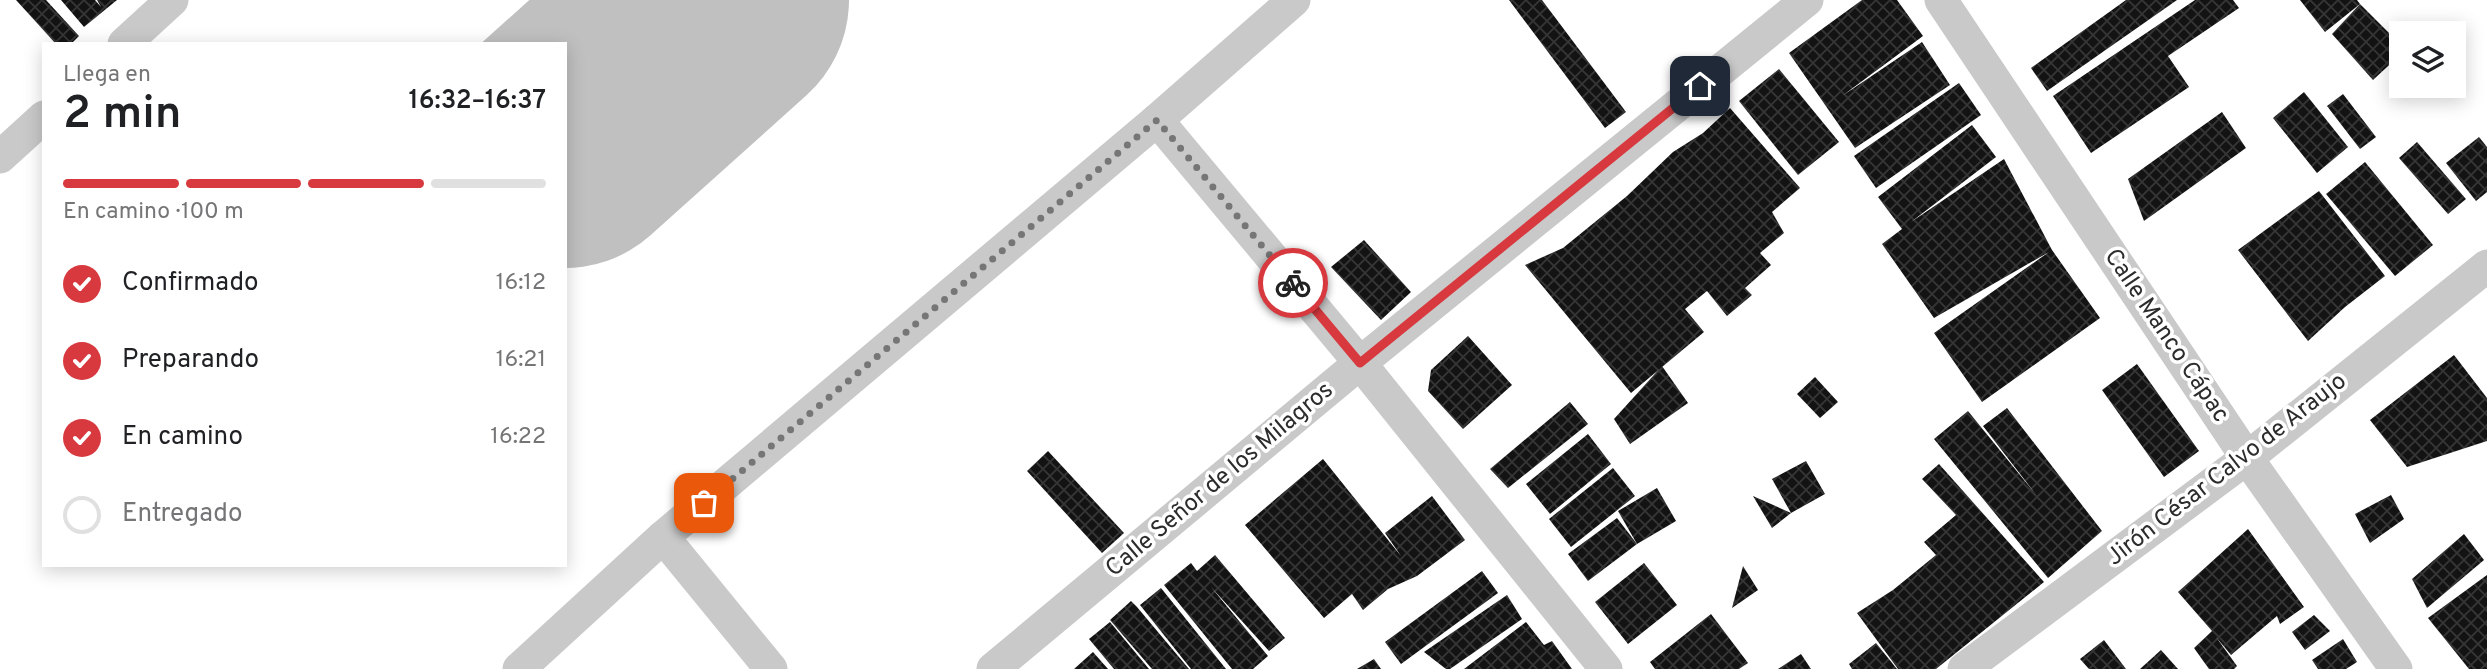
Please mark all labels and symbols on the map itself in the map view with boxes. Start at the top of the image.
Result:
pin [1670,56,1730,116]
street label: Calle Manco Cápac [2097,243,2235,429]
courier [1258,248,1328,318]
street label: Jirón César Calvo de Araujo [2101,367,2353,573]
street label: Calle Señor de los Milagros [1100,376,1340,584]
pin [674,473,734,533]

